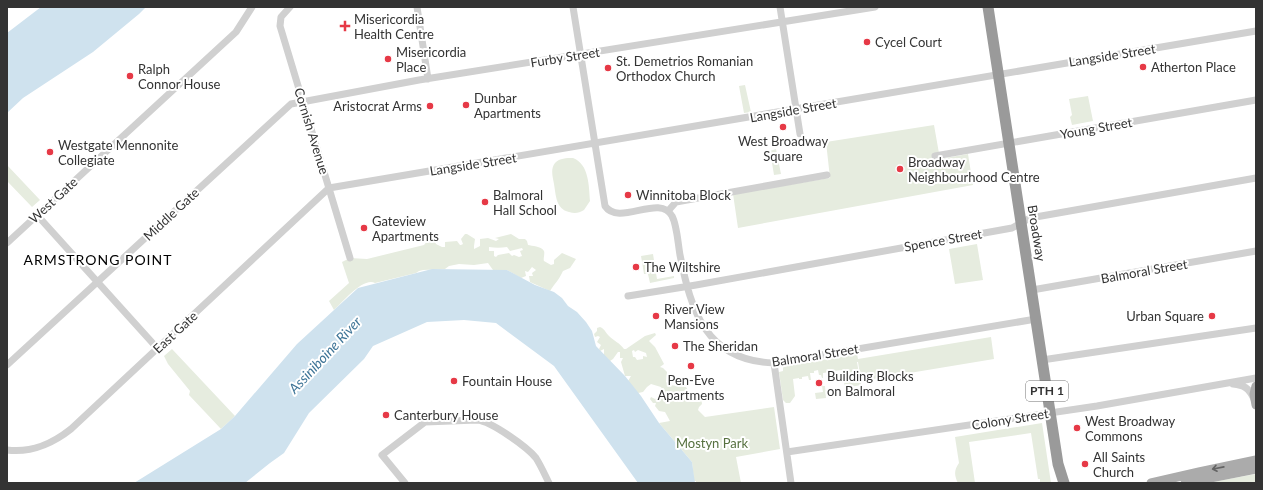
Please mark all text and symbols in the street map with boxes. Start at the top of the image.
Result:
place label: Misericordia Health Centre [354,11,434,42]
marker: Misericordia Health Centre [339,20,351,32]
place label: Cycel Court [875,34,942,50]
marker: Cycel Court [862,37,872,47]
street label: Langside Street [1067,40,1157,70]
place label: Misericordia Place [396,44,466,75]
street label: Furby Street [529,44,601,70]
place label: St. Demetrios Romanian Orthodox Church [616,53,753,84]
marker: Misericordia Place [383,54,393,64]
place label: Atherton Place [1151,59,1236,75]
place label: Ralph Connor House [138,61,221,92]
marker: Atherton Place [1138,62,1148,72]
marker: St. Demetrios Romanian Orthodox Church [603,63,613,73]
marker: Ralph Connor House [125,71,135,81]
street label: Cornish Avenue [291,86,333,176]
place label: Dunbar Apartments [474,90,541,121]
street label: Langside Street [748,94,838,125]
place label: Aristocrat Arms [333,98,422,114]
marker: Dunbar Apartments [461,100,471,110]
marker: Aristocrat Arms [425,101,435,111]
street label: Young Street [1059,114,1134,142]
marker: West Broadway Square [778,122,788,132]
place label: West Broadway Square [738,133,828,164]
place label: Westgate Mennonite Collegiate [58,137,178,168]
marker: Westgate Mennonite Collegiate [45,147,55,157]
street label: Langside Street [428,149,518,179]
place label: Broadway Neighbourhood Centre [908,154,1040,185]
marker: Broadway Neighbourhood Centre [895,164,905,174]
street label: West Gate [25,173,81,226]
street label: Middle Gate [140,184,202,244]
place label: Balmoral Hall School [493,187,557,218]
place label: Winnitoba Block [636,187,731,203]
marker: Winnitoba Block [623,190,633,200]
marker: Balmoral Hall School [480,197,490,207]
street label: Broadway [1025,204,1049,263]
place label: Gateview Apartments [372,213,439,244]
marker: Gateview Apartments [359,223,369,233]
street label: Spence Street [903,225,984,255]
district label: ARMSTRONG POINT [24,251,172,268]
street label: Balmoral Street [1099,255,1189,286]
place label: The Wiltshire [644,259,721,275]
marker: The Wiltshire [631,262,641,272]
place label: River View Mansions [664,301,725,332]
street label: East Gate [149,307,201,357]
place label: Urban Square [1126,308,1204,324]
marker: River View Mansions [651,311,661,321]
marker: Urban Square [1207,311,1217,321]
water label: Assiniboine River [284,313,365,397]
place label: The Sheridan [683,338,758,354]
street label: Balmoral Street [770,340,860,370]
marker: The Sheridan [670,341,680,351]
marker: Pen-Eve Apartments [686,361,696,371]
place label: Building Blocks on Balmoral [827,368,914,399]
place label: Pen-Eve Apartments [658,372,725,403]
place label: Fountain House [462,373,552,389]
marker: Fountain House [449,376,459,386]
marker: Building Blocks on Balmoral [814,378,824,388]
road number: PTH 1 [1026,381,1068,401]
street label: Colony Street [971,405,1050,433]
place label: Canterbury House [394,407,498,423]
marker: Canterbury House [381,410,391,420]
place label: West Broadway Commons [1085,413,1175,444]
marker: West Broadway Commons [1072,423,1082,433]
park label: Mostyn Park [676,435,748,451]
place label: All Saints Church [1093,449,1146,480]
marker: All Saints Church [1080,459,1090,469]
one-way arrow [1212,464,1225,472]

